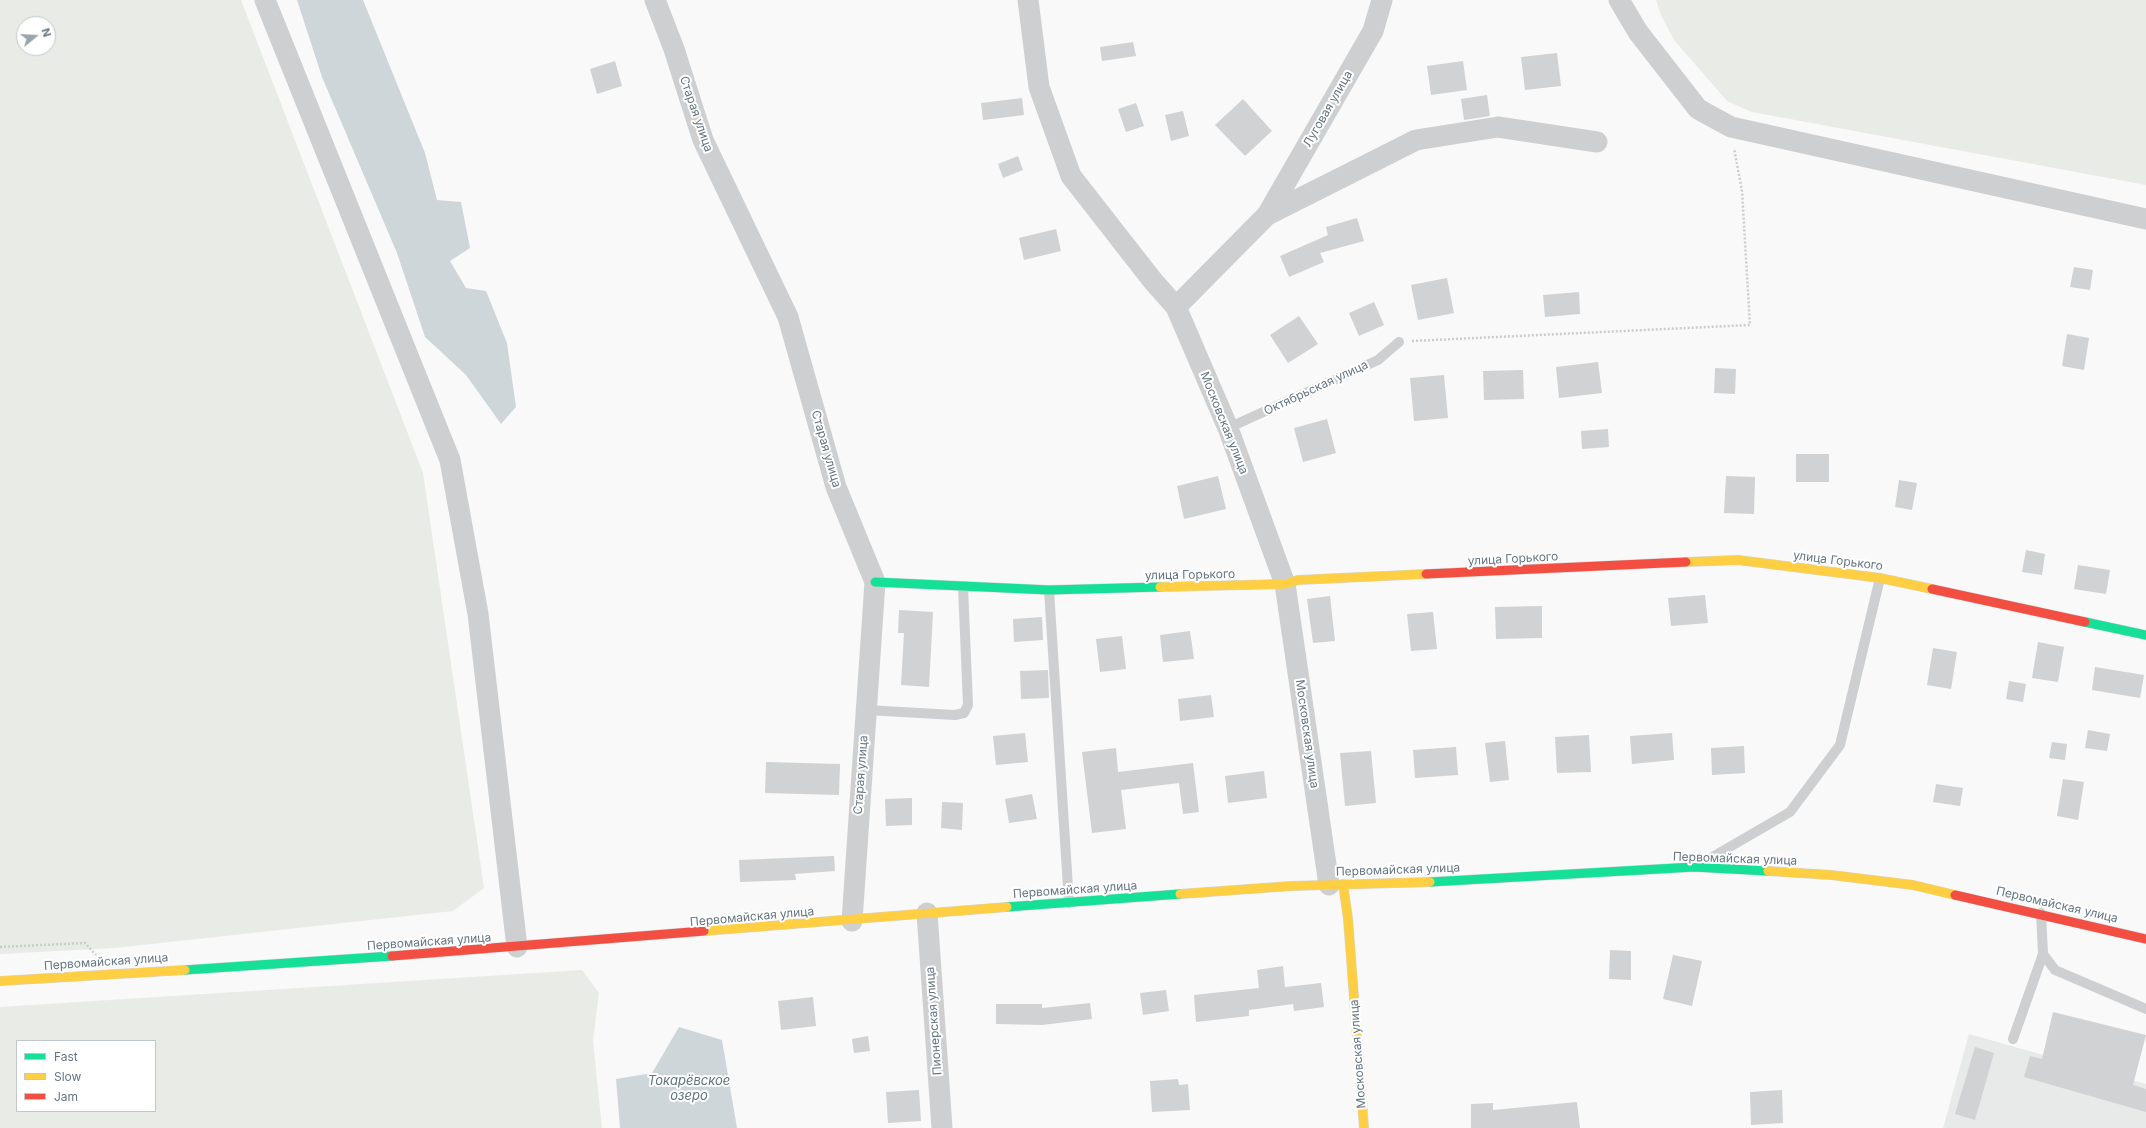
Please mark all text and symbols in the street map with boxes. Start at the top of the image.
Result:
north arrow [16,16,56,56]
text: N [39,26,54,39]
street label: Луговая улица [1300,68,1356,150]
street label: Старая улица [676,74,716,154]
street label: Октябрьская улица [1262,358,1370,418]
street label: Московская улица [1197,370,1251,476]
street label: Старая улица [808,409,844,489]
street label: улица Горького [1792,548,1884,574]
street label: улица Горького [1467,549,1559,569]
street label: улица Горького [1145,567,1235,583]
street label: Московская улица [1292,679,1322,789]
street label: Старая улица [851,735,871,815]
street label: Первомайская улица [1673,850,1797,868]
street label: Первомайская улица [1336,861,1460,879]
street label: Первомайская улица [1012,878,1138,902]
street label: Первомайская улица [1995,884,2119,926]
street label: Первомайская улица [689,904,815,930]
street label: Первомайская улица [366,930,492,954]
street label: Первомайская улица [43,950,169,974]
street label: Пионерская улица [923,966,945,1076]
street label: Московская улица [1347,999,1369,1109]
legend [16,1040,156,1112]
text: Fast [54,1049,78,1064]
text: Slow [54,1069,81,1084]
water label: Токарёвское озеро [648,1073,730,1104]
text: Jam [54,1089,78,1104]

